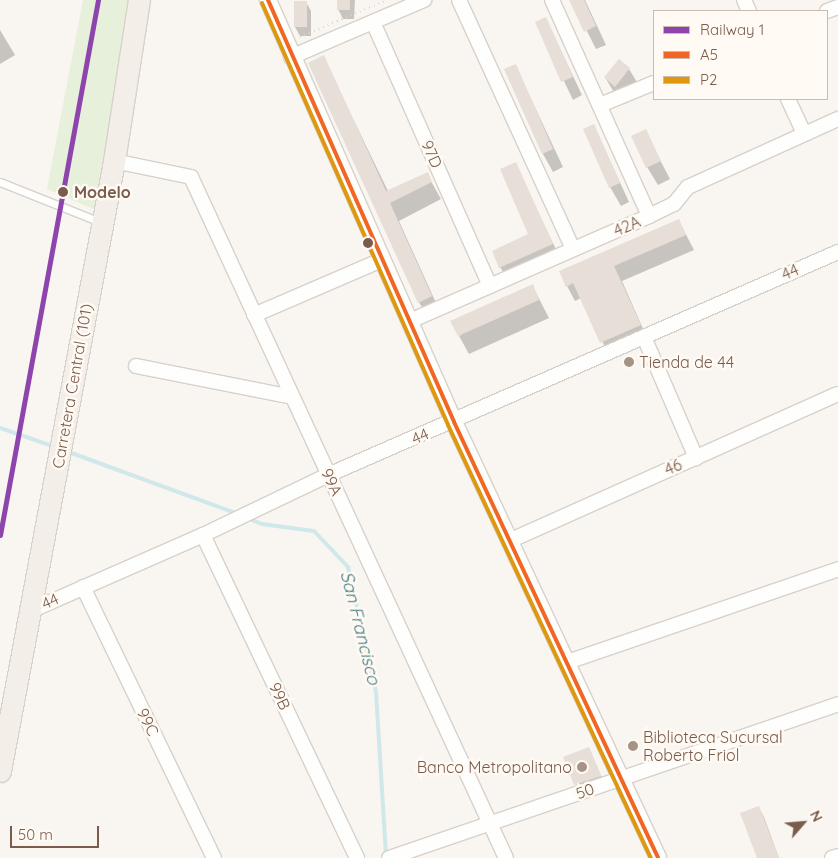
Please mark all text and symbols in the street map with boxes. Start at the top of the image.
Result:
legend [653,10,828,100]
text: Railway 1 [700,20,764,39]
text: A5 [700,45,718,64]
text: P2 [700,70,717,89]
street label: 97D [418,137,446,171]
place label: Modelo [74,182,131,202]
marker: Modelo [56,185,70,199]
street label: 42A [611,212,643,240]
unlabelled marker [363,238,373,248]
street label: 44 [778,260,802,284]
street label: Carretera Central (101) [48,302,96,470]
place label: Tienda de 44 [639,352,734,372]
marker: Tienda de 44 [623,356,635,368]
street label: 44 [408,424,432,448]
street label: 46 [661,455,685,479]
street label: 99A [317,465,347,499]
water label: San Francisco [335,569,385,687]
street label: 44 [38,589,62,613]
street label: 99B [265,679,295,713]
street label: 99C [133,705,163,739]
place label: Biblioteca Sucursal Roberto Friol [643,727,783,765]
marker: Biblioteca Sucursal Roberto Friol [627,740,639,752]
place label: Banco Metropolitano [417,757,572,777]
marker: Banco Metropolitano [576,761,588,773]
street label: 50 [573,779,597,803]
north arrow [778,798,828,848]
text: N [806,808,827,825]
scale bar [12,816,101,848]
text: 50 m [18,825,53,844]

